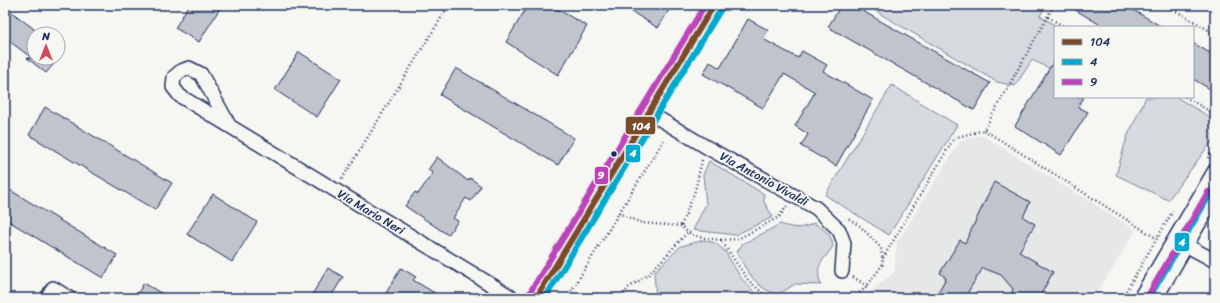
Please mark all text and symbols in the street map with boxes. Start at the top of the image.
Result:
north arrow [26,26,66,66]
legend [1054,26,1194,98]
text: N [41,27,50,46]
text: 104 [1090,31,1111,53]
text: 4 [1090,51,1098,73]
text: 9 [1090,71,1097,93]
line badge: 104 [625,116,656,135]
text: 104 [632,117,650,136]
line badge: 4 [625,144,641,163]
text: 4 [629,144,637,163]
street label: Via Antonio Vivaldi [716,145,813,213]
unlabelled marker [609,149,619,159]
line badge: 9 [594,166,609,185]
text: 9 [598,166,605,185]
street label: Via Mario Neri [333,183,410,241]
line badge: 4 [1174,232,1190,252]
text: 4 [1178,233,1186,252]

